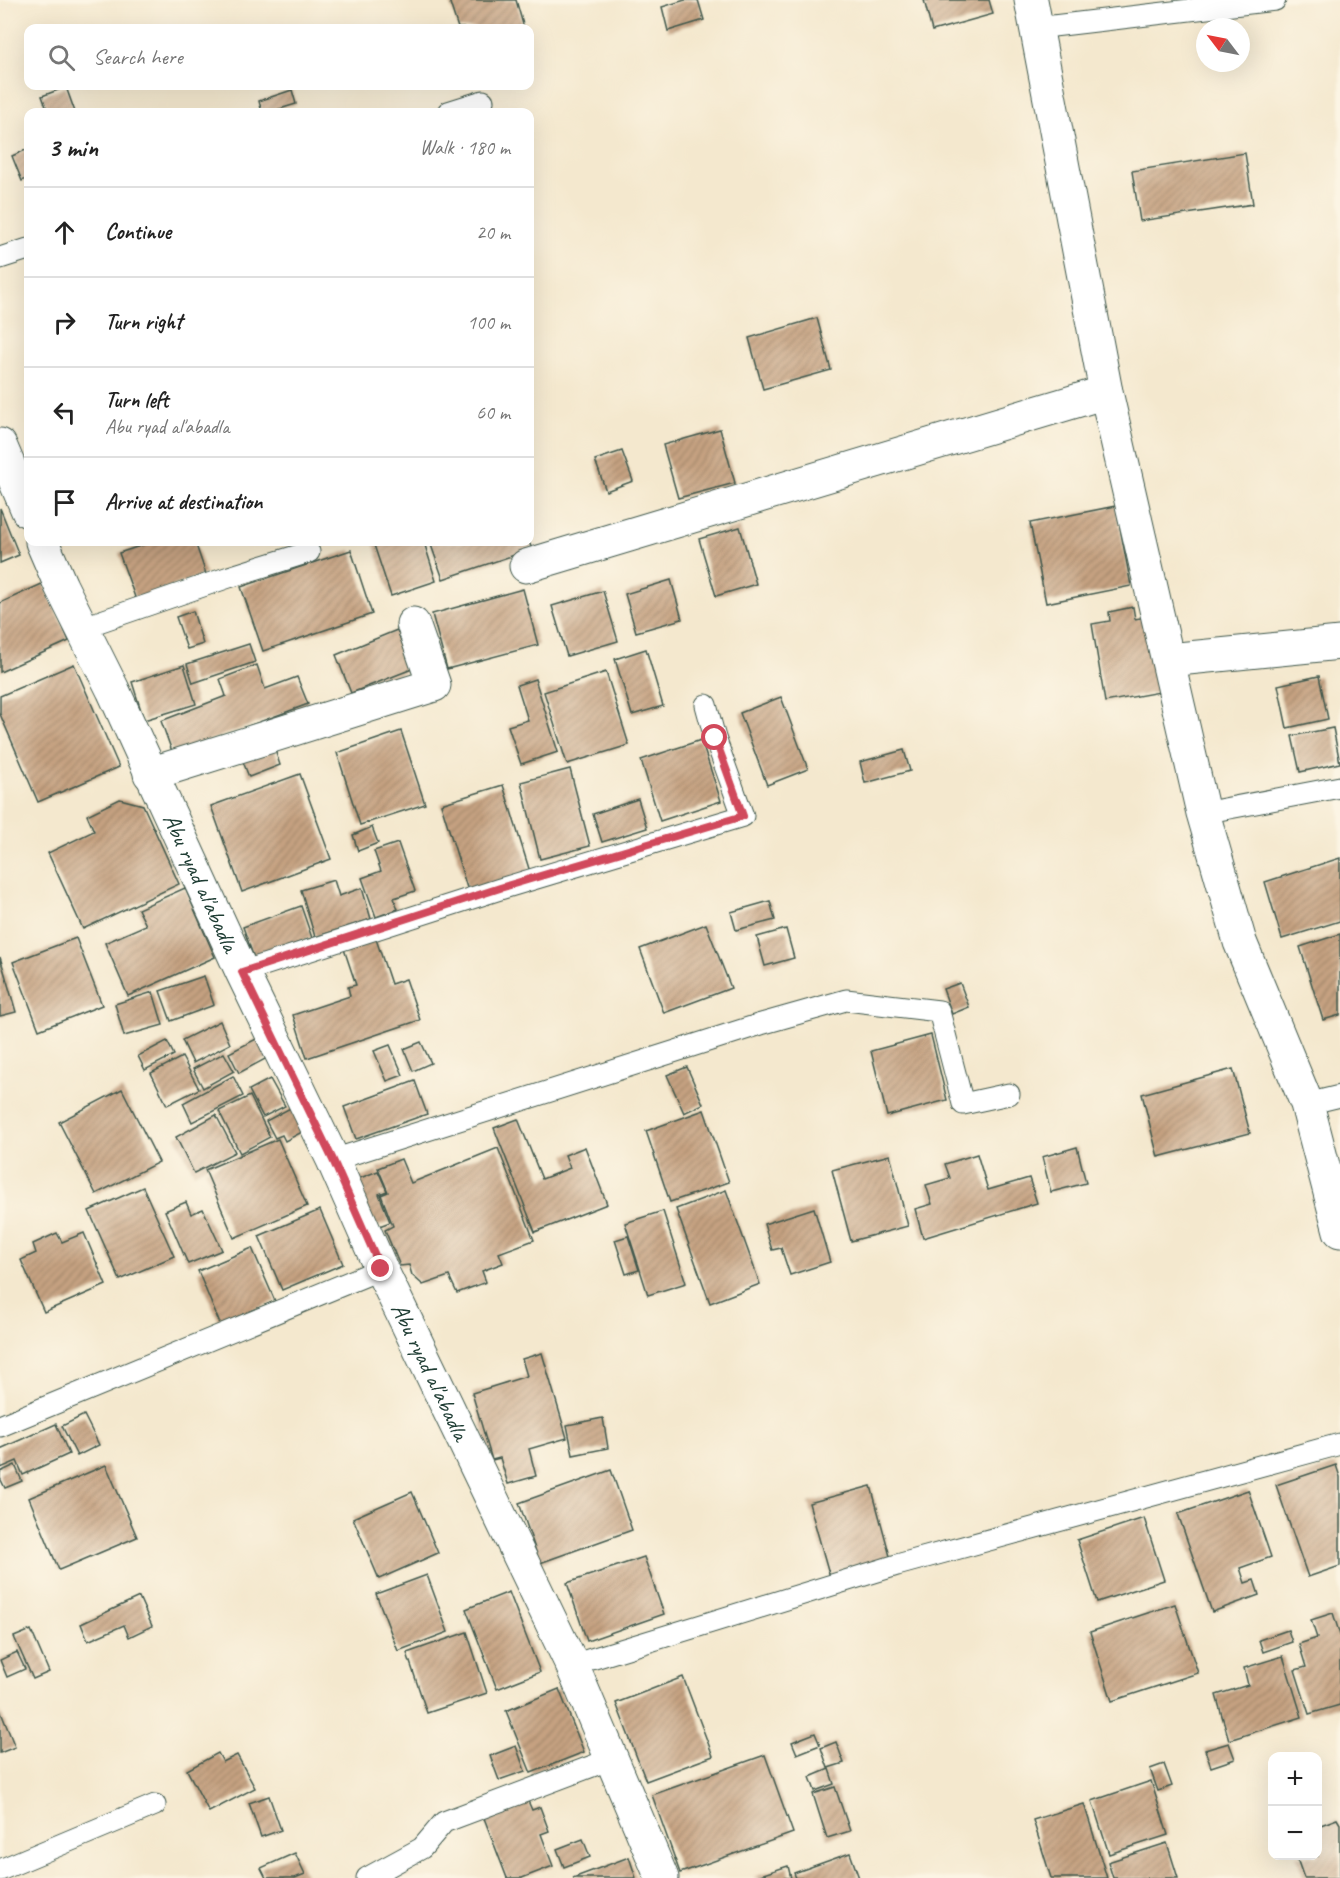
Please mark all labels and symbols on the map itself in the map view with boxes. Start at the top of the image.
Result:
north arrow [1196,18,1250,72]
route start [701,724,727,750]
street label: Abu ryad al'abadla [156,808,247,959]
route end [367,1255,393,1281]
street label: Abu ryad al'abadla [384,1298,477,1447]

